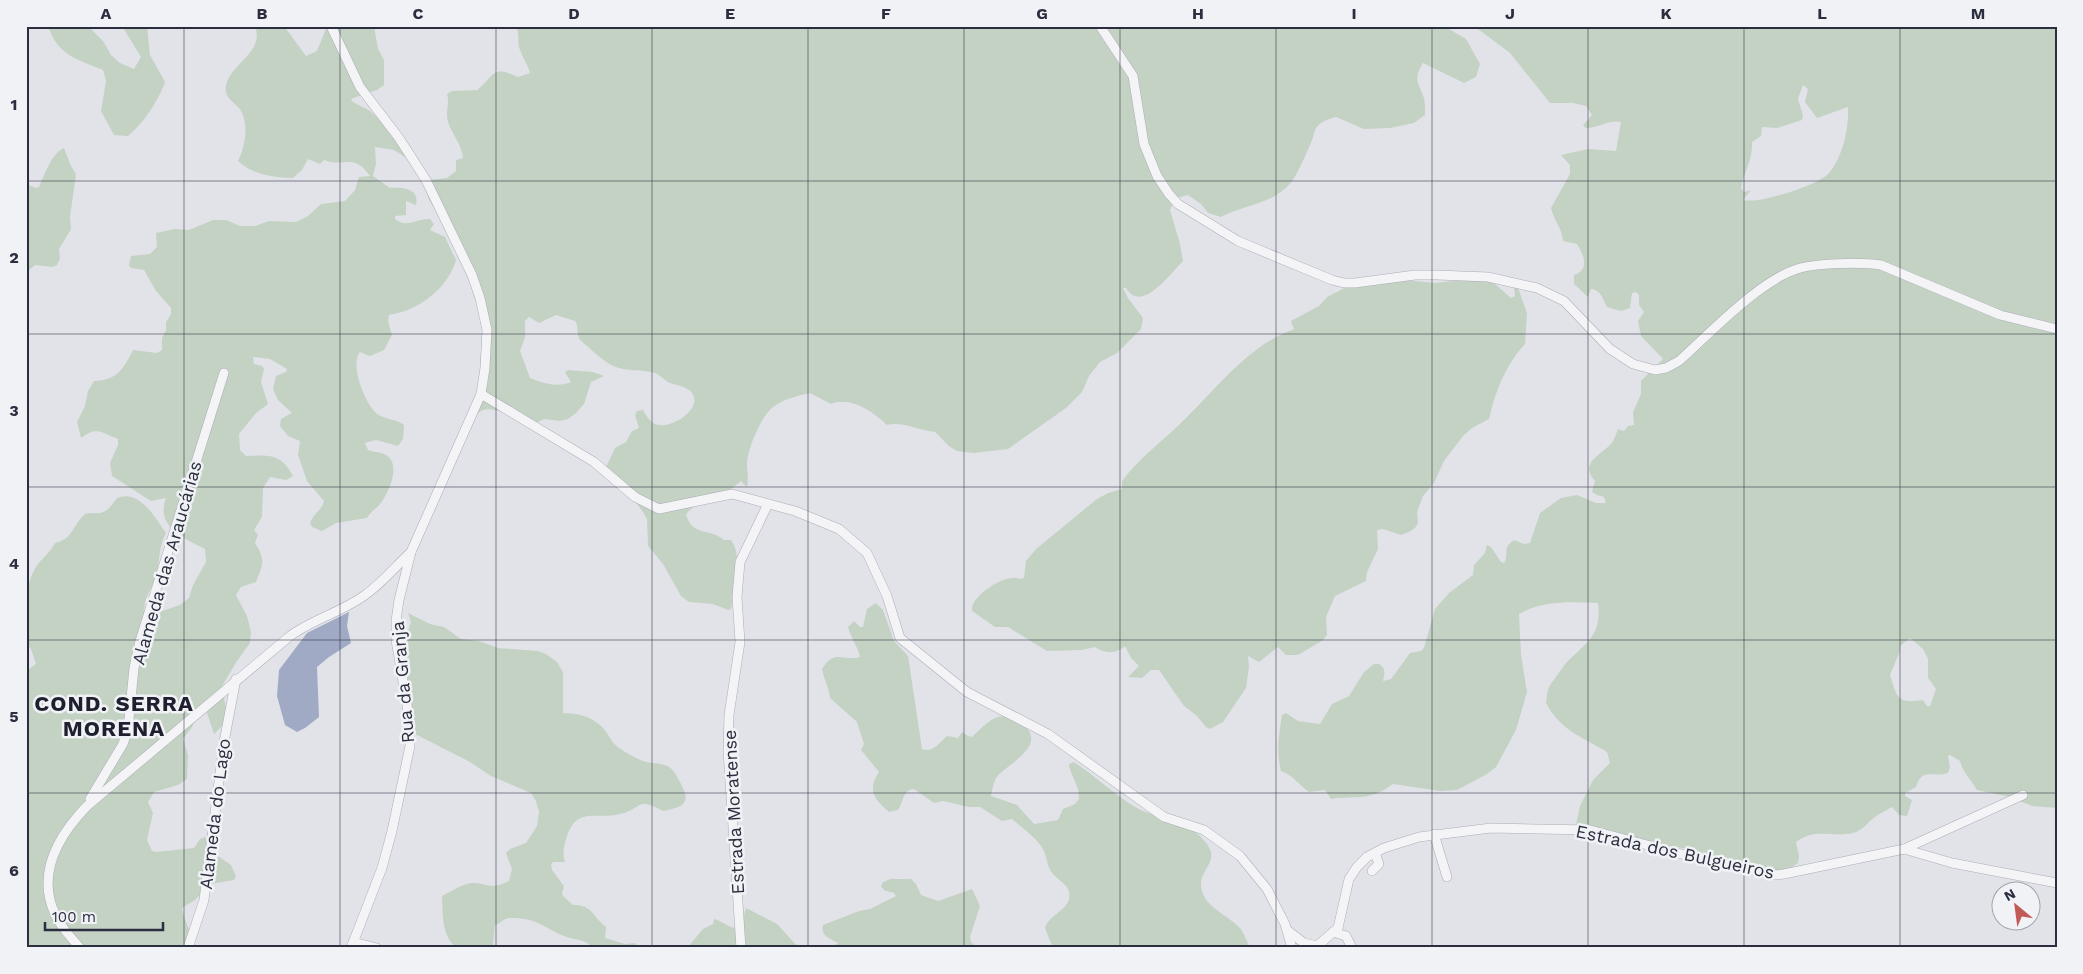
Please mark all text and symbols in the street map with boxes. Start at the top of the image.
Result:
text: A [101,4,112,23]
text: B [257,4,268,23]
text: C [413,4,424,23]
text: D [568,4,580,23]
text: E [725,4,735,23]
text: F [881,4,891,23]
text: G [1036,4,1048,23]
text: H [1192,4,1204,23]
text: I [1351,4,1357,23]
text: J [1505,4,1515,23]
text: K [1660,4,1672,23]
text: L [1817,4,1827,23]
text: M [1971,4,1985,23]
text: 1 [11,95,17,114]
text: 2 [9,248,19,267]
text: 3 [9,401,19,420]
street label: Alameda das Araucárias [127,459,206,667]
text: 4 [9,554,19,573]
street label: Rua da Granja [387,620,418,744]
district label: COND. SERRA MORENA [34,691,194,741]
text: 5 [9,707,19,726]
street label: Estrada Moratense [719,729,748,895]
street label: Alameda do Lago [195,737,234,891]
street label: Estrada dos Bulgueiros [1574,820,1776,883]
text: 6 [9,861,19,880]
north arrow [1990,882,2040,932]
text: N [2001,885,2018,904]
scale bar [45,899,162,931]
text: 100 m [52,908,96,926]

